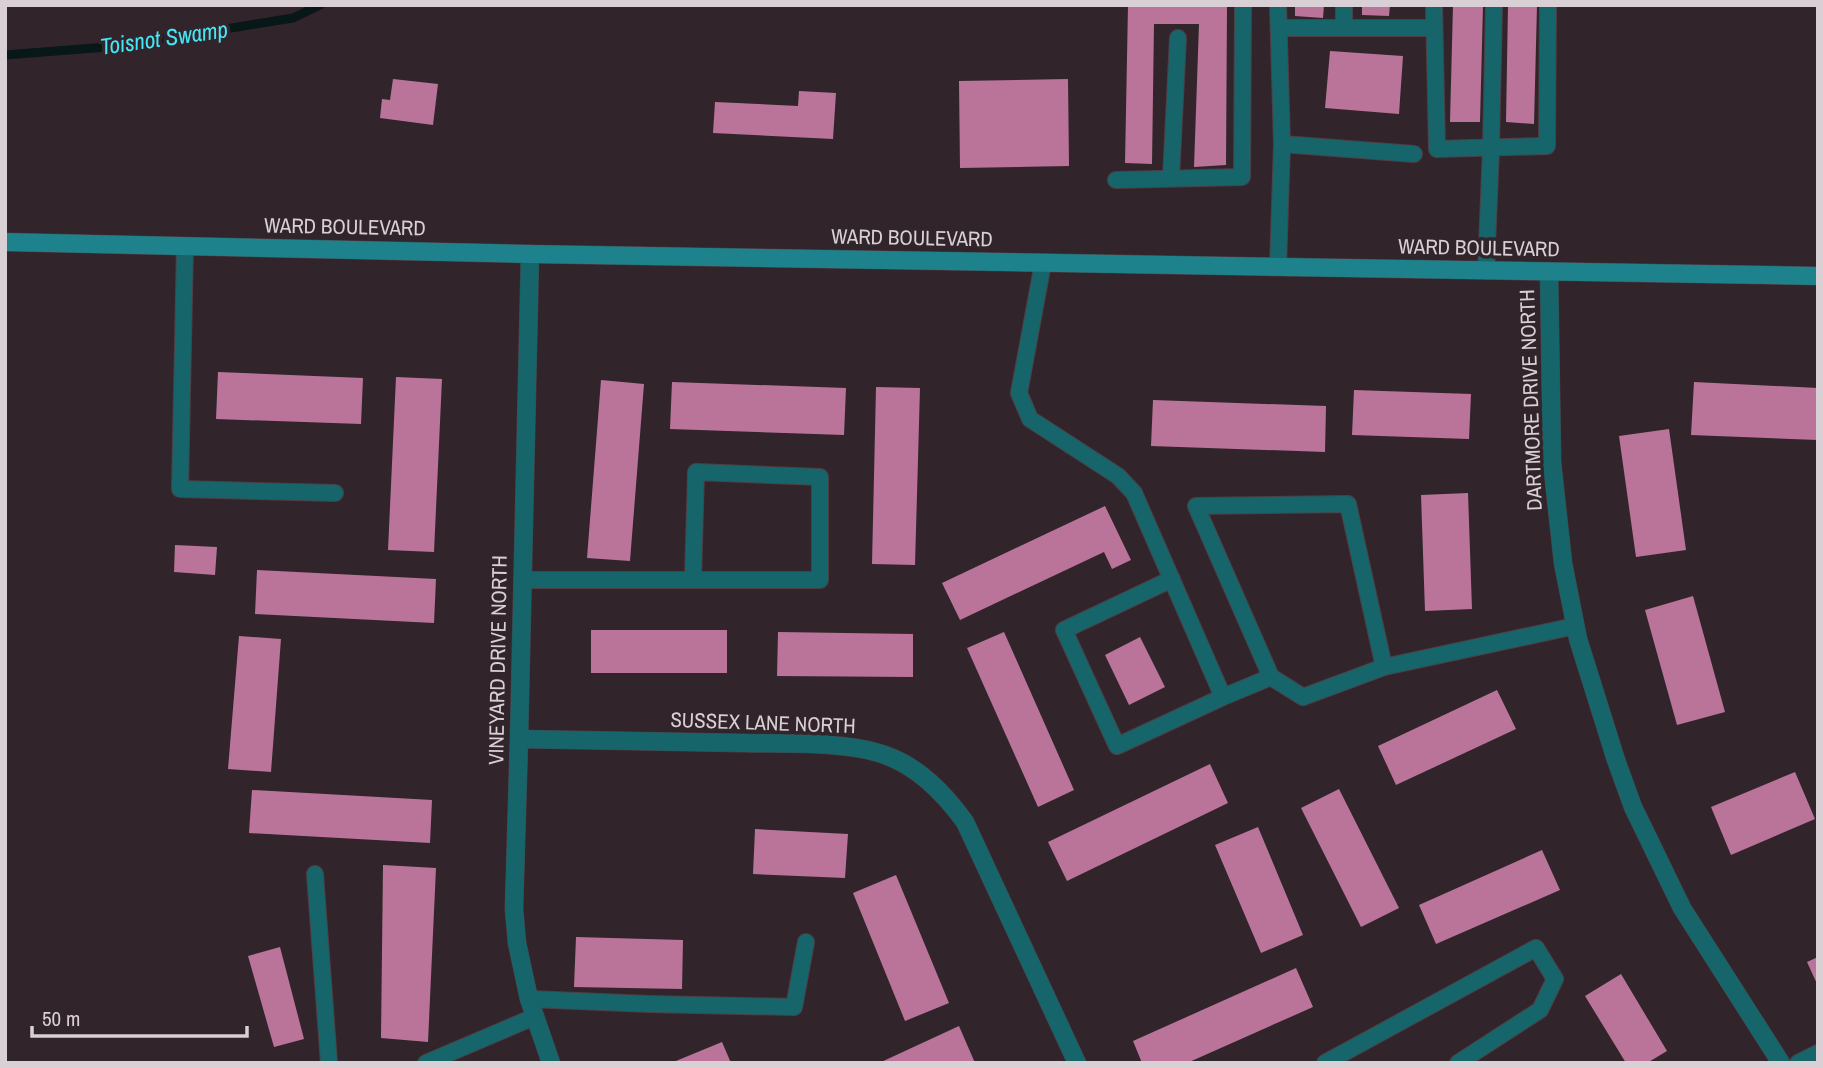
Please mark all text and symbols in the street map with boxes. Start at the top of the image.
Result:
water label: Toisnot Swamp [98,13,230,62]
street label: WARD BOULEVARD [264,211,426,242]
street label: WARD BOULEVARD [831,222,993,253]
street label: WARD BOULEVARD [1398,232,1560,263]
street label: DARTMORE DRIVE NORTH [1512,289,1549,511]
street label: VINEYARD DRIVE NORTH [481,555,514,765]
street label: SUSSEX LANE NORTH [670,705,856,740]
scale bar [32,995,247,1038]
text: 50 m [42,1004,80,1033]

